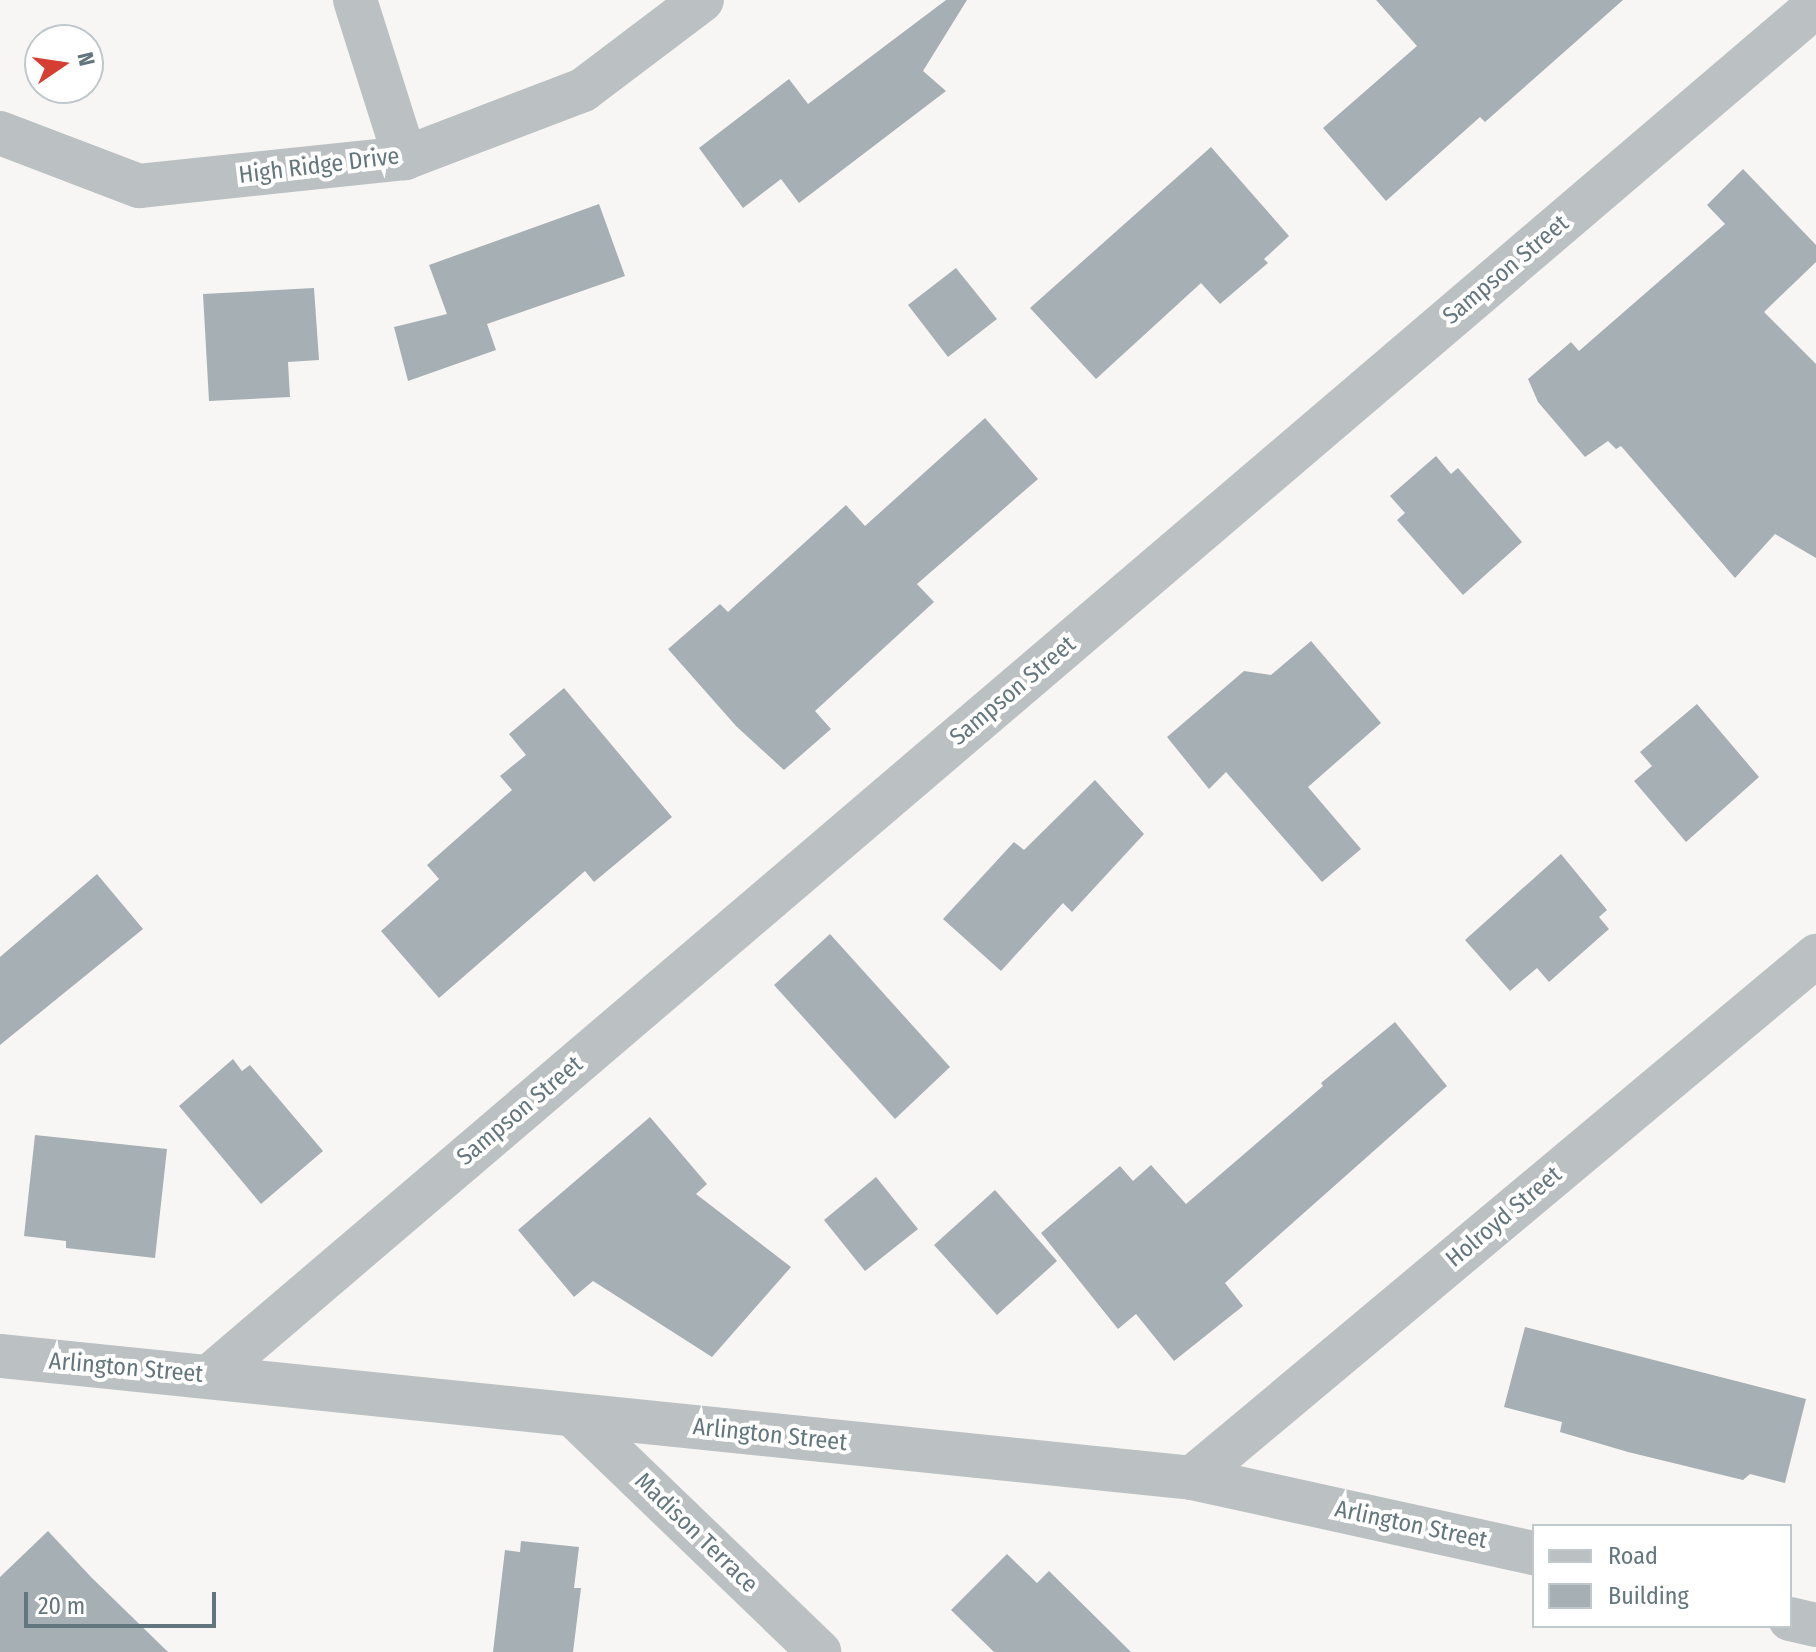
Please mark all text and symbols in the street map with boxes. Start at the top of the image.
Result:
north arrow [24,24,104,104]
text: N [71,49,101,68]
street label: High Ridge Drive [237,142,401,190]
street label: Sampson Street [1437,209,1575,331]
street label: Sampson Street [944,630,1082,752]
street label: Sampson Street [451,1050,589,1172]
street label: Holroyd Street [1440,1160,1568,1274]
street label: Arlington Street [48,1347,204,1389]
street label: Arlington Street [692,1413,848,1457]
street label: Madison Terrace [628,1467,764,1599]
street label: Arlington Street [1332,1495,1490,1555]
legend [1532,1524,1792,1628]
text: Road [1608,1542,1658,1570]
scale bar [28,1576,220,1626]
text: Building [1608,1582,1689,1610]
text: 20 m [38,1592,85,1620]

